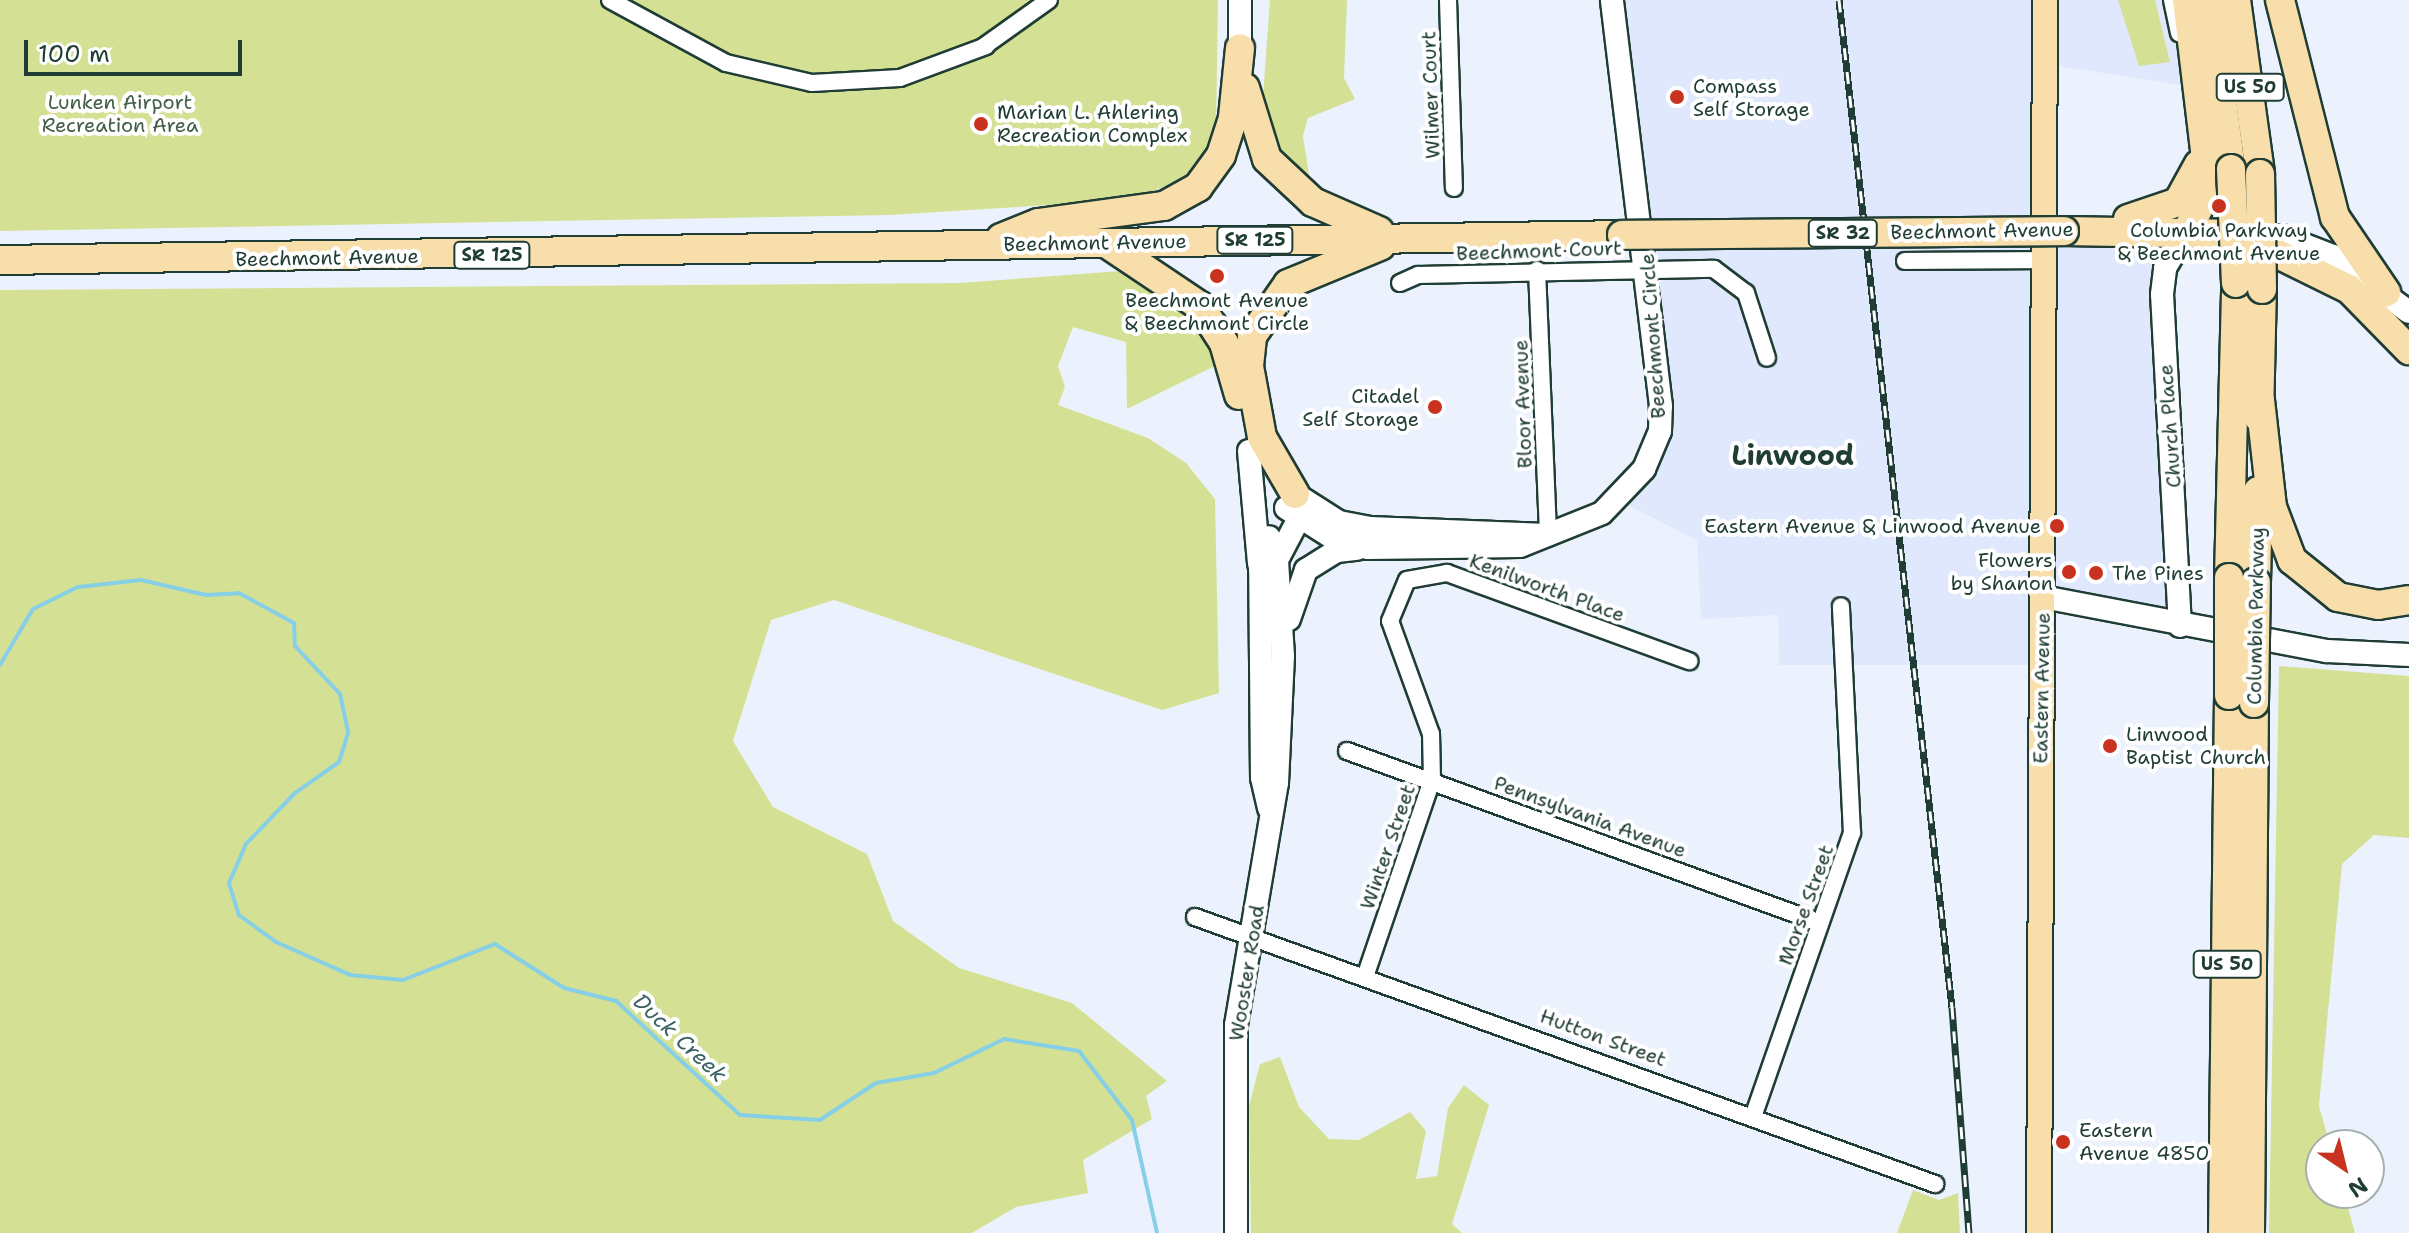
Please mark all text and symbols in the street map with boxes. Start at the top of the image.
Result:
scale bar [28,24,246,74]
street label: Wilmer Court [1417,31,1445,159]
text: 100 m [38,38,110,70]
road number: US 50 [2214,73,2286,101]
place label: Compass Self Storage [1693,74,1810,121]
marker: Compass Self Storage [1668,88,1686,106]
park label: Lunken Airport Recreation Area [42,91,198,138]
place label: Marian L. Ahlering Recreation Complex [997,100,1187,147]
marker: Marian L. Ahlering Recreation Complex [972,115,990,133]
marker: Columbia Parkway & Beechmont Avenue [2210,197,2228,215]
street label: Beechmont Avenue [1890,217,2074,245]
place label: Columbia Parkway & Beechmont Avenue [2118,218,2320,265]
road number: SR 32 [1807,219,1879,247]
road number: SR 125 [1215,226,1295,254]
street label: Beechmont Avenue [1003,229,1187,257]
street label: Beechmont Court [1456,236,1622,266]
road number: SR 125 [452,241,532,269]
street label: Beechmont Avenue [235,244,419,272]
street label: Beechmont Circle [1635,253,1671,419]
marker: Beechmont Avenue & Beechmont Circle [1208,267,1226,285]
place label: Beechmont Avenue & Beechmont Circle [1125,288,1309,335]
street label: Bloor Avenue [1509,339,1537,469]
street label: Church Place [2154,363,2186,489]
place label: Citadel Self Storage [1302,384,1419,431]
marker: Citadel Self Storage [1426,398,1444,416]
district label: Linwood [1732,438,1854,472]
place label: Eastern Avenue & Linwood Avenue [1704,514,2041,538]
marker: Eastern Avenue & Linwood Avenue [2048,517,2066,535]
street label: Columbia Parkway [2242,527,2270,705]
place label: Flowers by Shanon [1951,548,2053,595]
street label: Kenilworth Place [1466,549,1628,627]
place label: The Pines [2112,561,2204,585]
marker: Flowers by Shanon [2060,563,2078,581]
marker: The Pines [2087,564,2105,582]
street label: Eastern Avenue [2029,612,2055,764]
place label: Linwood Baptist Church [2126,722,2266,769]
marker: Linwood Baptist Church [2101,737,2119,755]
street label: Pennsylvania Avenue [1491,771,1689,863]
street label: Winter Street [1355,781,1421,913]
street label: Morse Street [1773,842,1839,968]
street label: Wooster Road [1224,903,1270,1043]
road number: US 50 [2191,950,2263,978]
water label: Duck Creek [628,988,732,1088]
street label: Hutton Street [1537,1004,1669,1072]
place label: Eastern Avenue 4850 [2079,1118,2209,1165]
north arrow [2305,1129,2385,1209]
marker: Eastern Avenue 4850 [2054,1133,2072,1151]
text: N [2342,1171,2373,1204]

